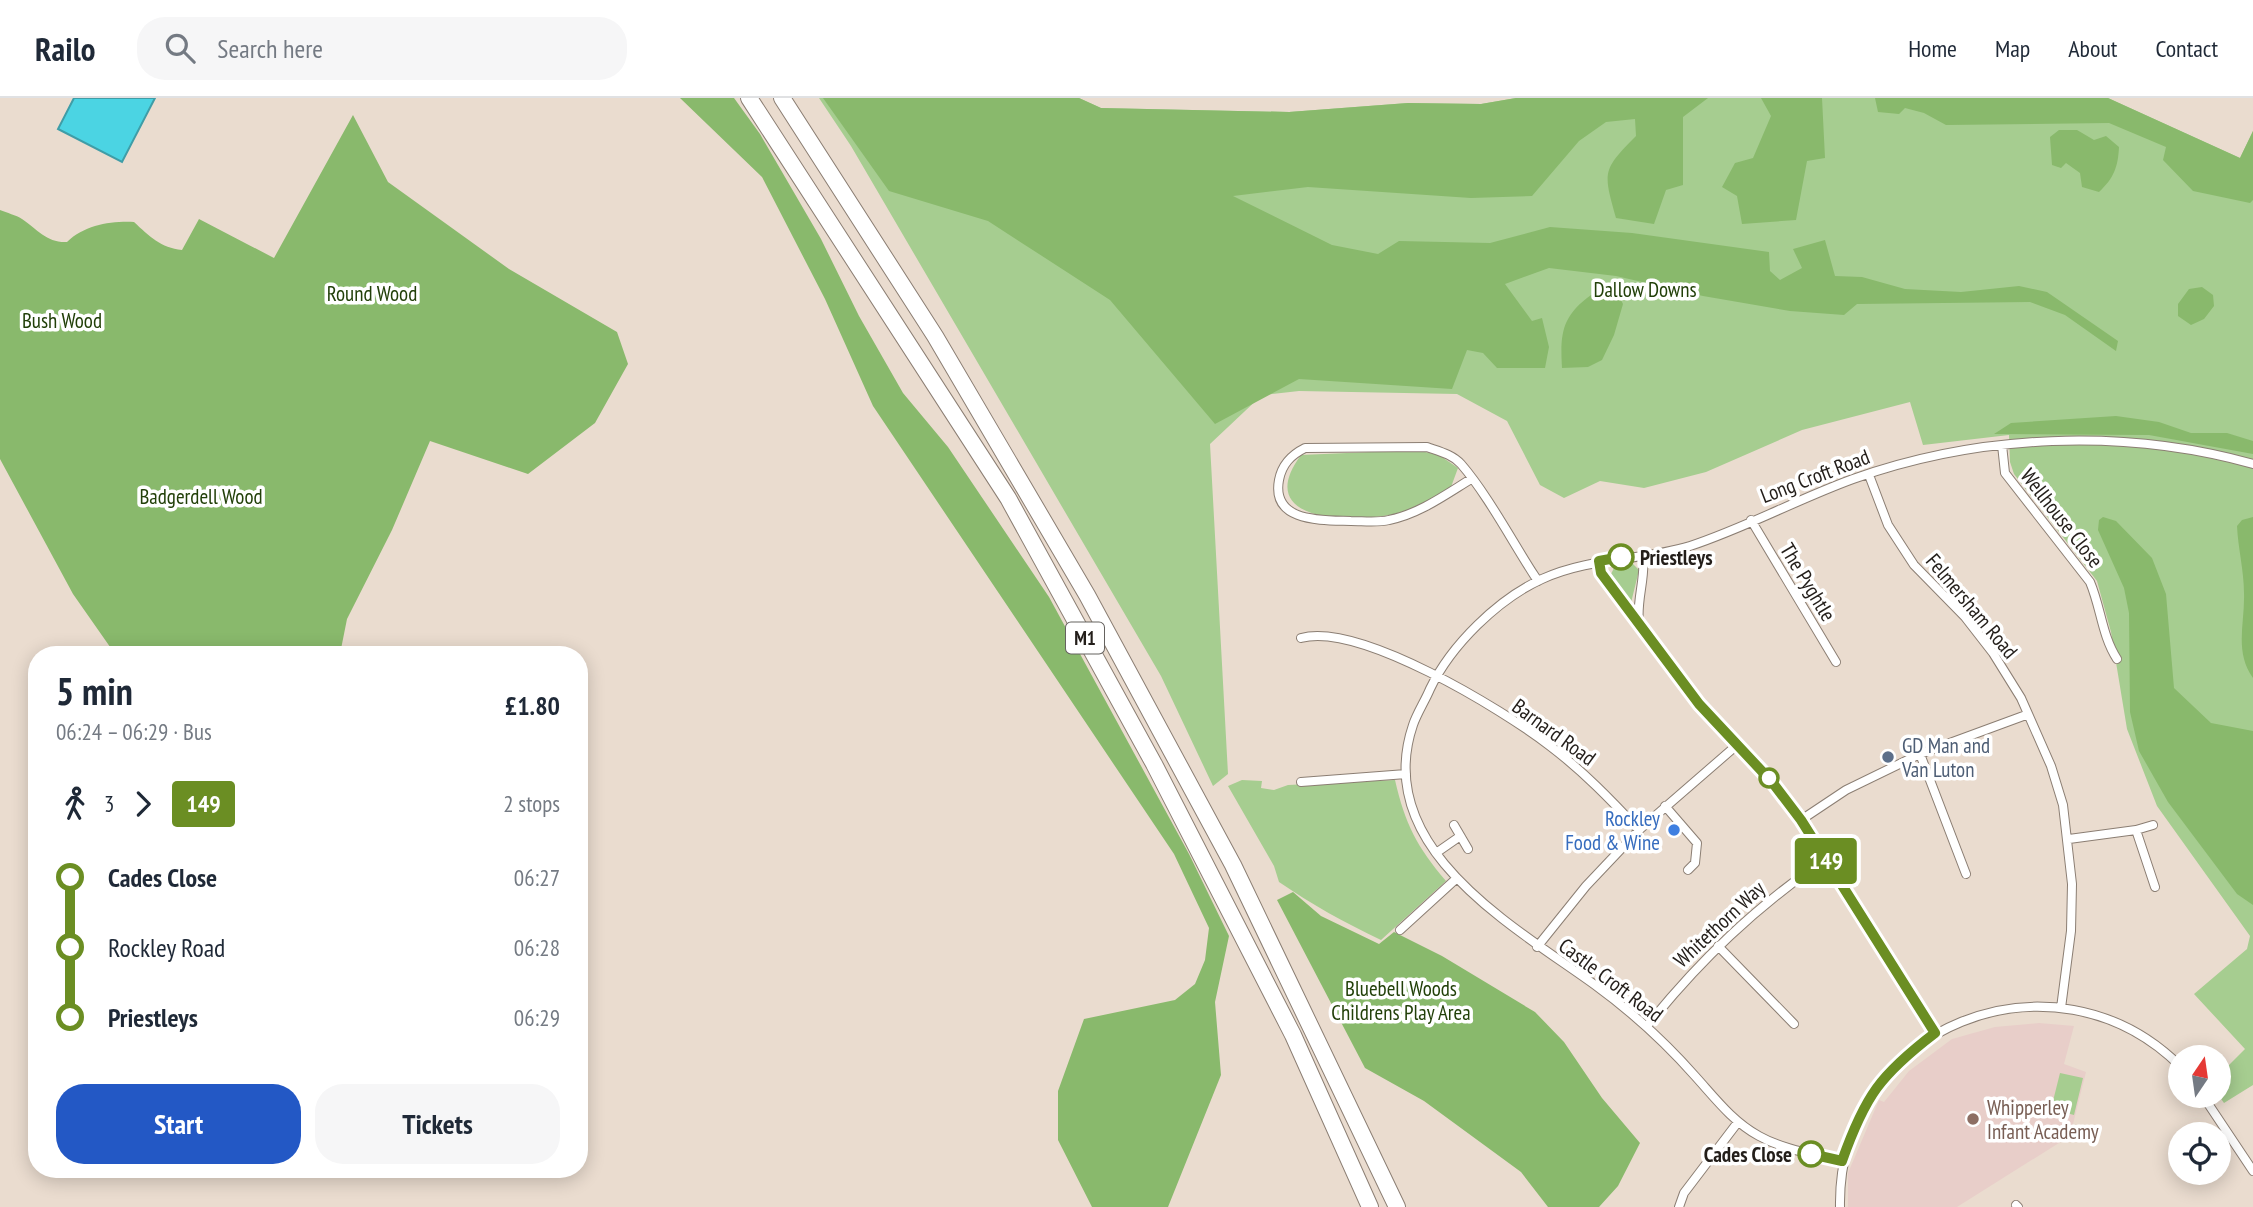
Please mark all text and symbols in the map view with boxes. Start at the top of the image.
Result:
search box [137,17,627,80]
text: Railo [35,27,95,70]
icon: search [161,29,199,67]
text: Search here [217,32,323,65]
text: Home [1908,33,1957,64]
text: Map [1995,33,2030,64]
text: About [2068,33,2117,64]
text: Contact [2155,33,2218,64]
park label: Dallow Downs [1593,276,1697,303]
park label: Round Wood [327,280,417,307]
park label: Bush Wood [22,307,102,334]
street label: Long Croft Road [1757,443,1873,509]
street label: Wellhouse Close [2015,463,2109,573]
park label: Badgerdell Wood [139,483,263,510]
street label: The Pyghtle [1774,538,1842,626]
marker: Priestleys [1608,544,1634,570]
place label: Priestleys [1640,544,1713,571]
street label: Felmersham Road [1920,548,2024,664]
road number: M1 [1066,622,1104,653]
text: 5 min [56,666,133,715]
text: £1.80 [505,689,560,722]
street label: Barnard Road [1507,693,1601,771]
text: 06:24 – 06:29 · Bus [56,717,212,746]
place label: GD Man and Van Luton [1901,732,1990,783]
marker: GD Man and Van Luton [1880,749,1896,765]
unlabelled marker [1759,768,1779,788]
icon: walk [56,785,94,823]
icon: forward [124,785,162,823]
text: 149 [186,788,221,819]
text: 3 [104,789,114,818]
text: 2 stops [503,789,560,818]
place label: Rockley Food & Wine [1565,805,1660,856]
marker: Rockley Food & Wine [1666,822,1682,838]
line badge: 149 [1786,838,1866,884]
text: 149 [1809,845,1843,876]
text: Cades Close [108,861,217,894]
text: 06:27 [514,863,560,892]
street label: Whitethorn Way [1668,875,1770,973]
text: Rockley Road [108,931,225,964]
street label: Castle Croft Road [1553,932,1669,1028]
text: 06:28 [514,933,560,962]
park label: Bluebell Woods Childrens Play Area [1331,975,1471,1026]
text: Priestleys [108,1001,198,1034]
text: 06:29 [514,1003,560,1032]
north arrow [2168,1045,2231,1108]
map controls [2168,1045,2231,1185]
button: Start [56,1084,301,1164]
button: Tickets [315,1084,560,1164]
place label: Whipperley Infant Academy [1987,1094,2099,1145]
marker: Whipperley Infant Academy [1965,1111,1981,1127]
button: locate [2168,1122,2231,1185]
place label: Cades Close [1704,1141,1792,1168]
marker: Cades Close [1798,1141,1824,1167]

